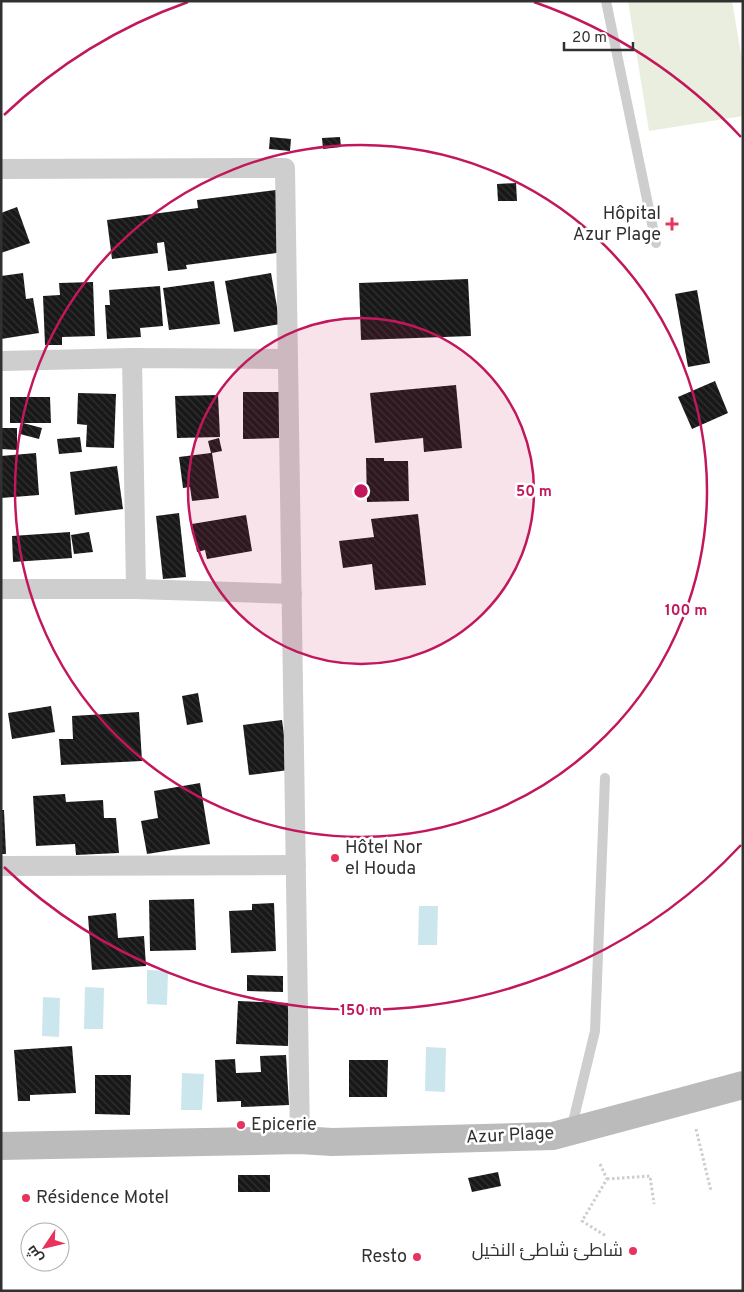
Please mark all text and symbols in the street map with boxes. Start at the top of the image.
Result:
scale bar [564,20,633,52]
text: 20 m [572,29,607,48]
place label: Hôpital Azur Plage [573,203,661,247]
marker: Hôpital Azur Plage [665,217,679,231]
centre of rings [352,482,370,500]
text: 50 m [516,483,552,502]
text: 100 m [665,602,707,621]
place label: Hôtel Nor el Houda [345,837,422,881]
marker: Hôtel Nor el Houda [329,852,341,864]
text: 150 m [340,1002,382,1021]
place label: Epicerie [251,1114,317,1137]
marker: Epicerie [235,1119,247,1131]
street label: Azur Plage [465,1122,555,1150]
place label: Résidence Motel [36,1187,169,1210]
marker: Résidence Motel [20,1192,32,1204]
north arrow [20,1222,70,1272]
place label: شاطئ شاطئ النخيل [472,1240,623,1263]
text: ش [23,1241,48,1266]
marker: شاطئ شاطئ النخيل [627,1245,639,1257]
place label: Resto [361,1246,407,1269]
marker: Resto [411,1251,423,1263]

